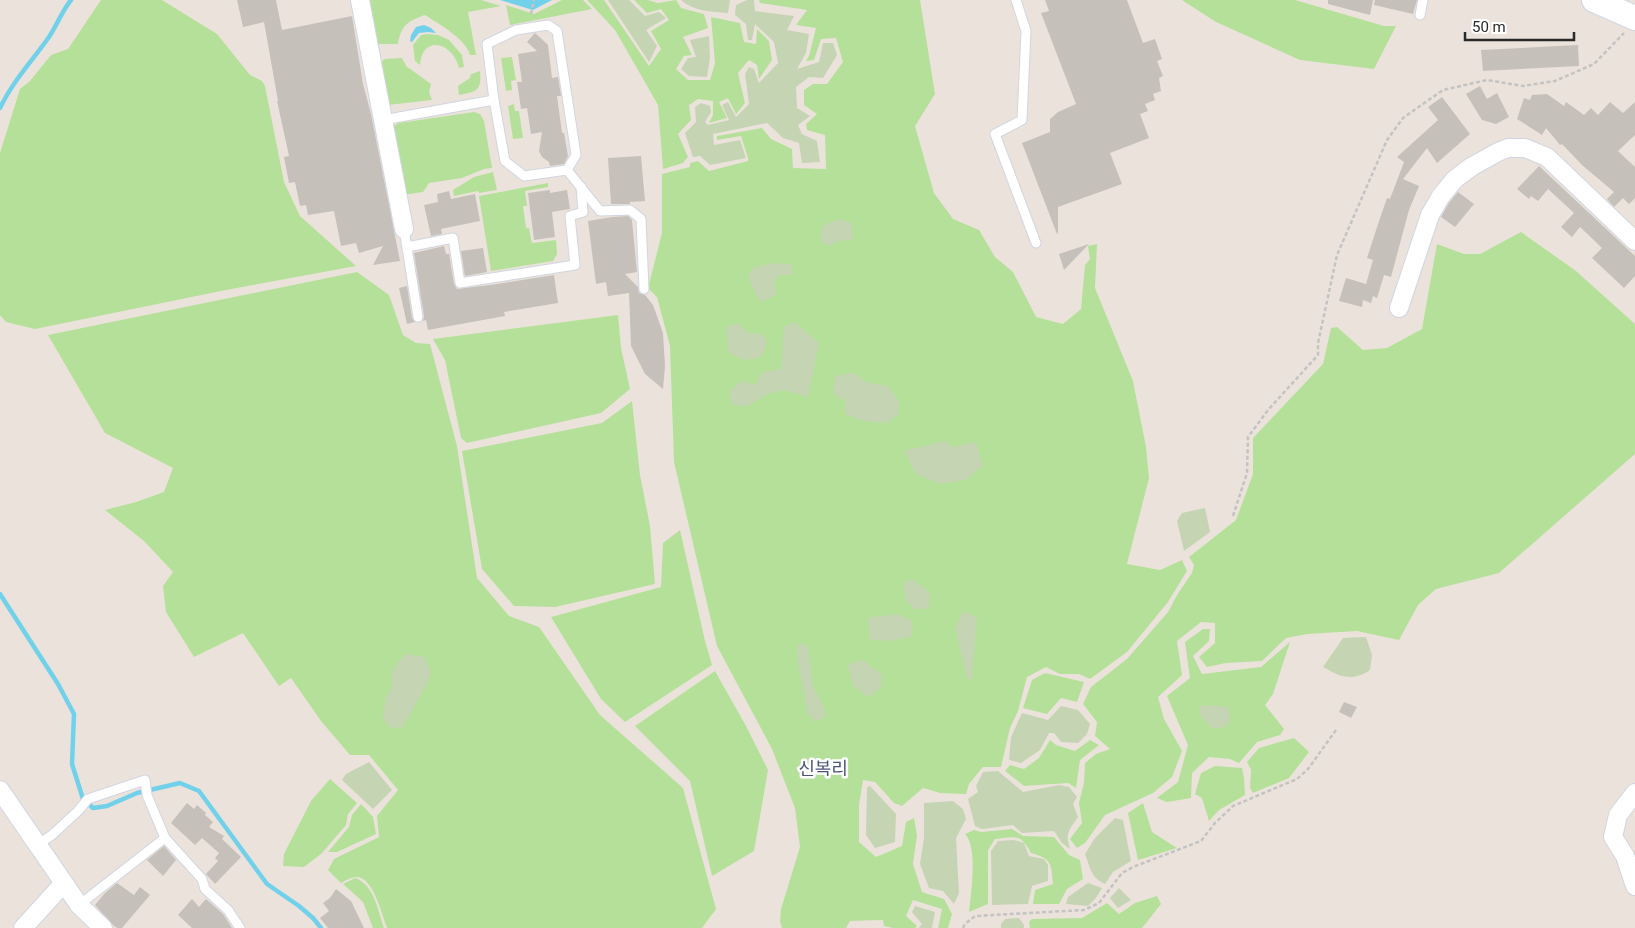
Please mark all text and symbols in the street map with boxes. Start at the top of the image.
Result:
scale bar [1465,10,1574,42]
text: 50 m [1472,18,1506,36]
district label: 신복리 [798,758,848,779]

